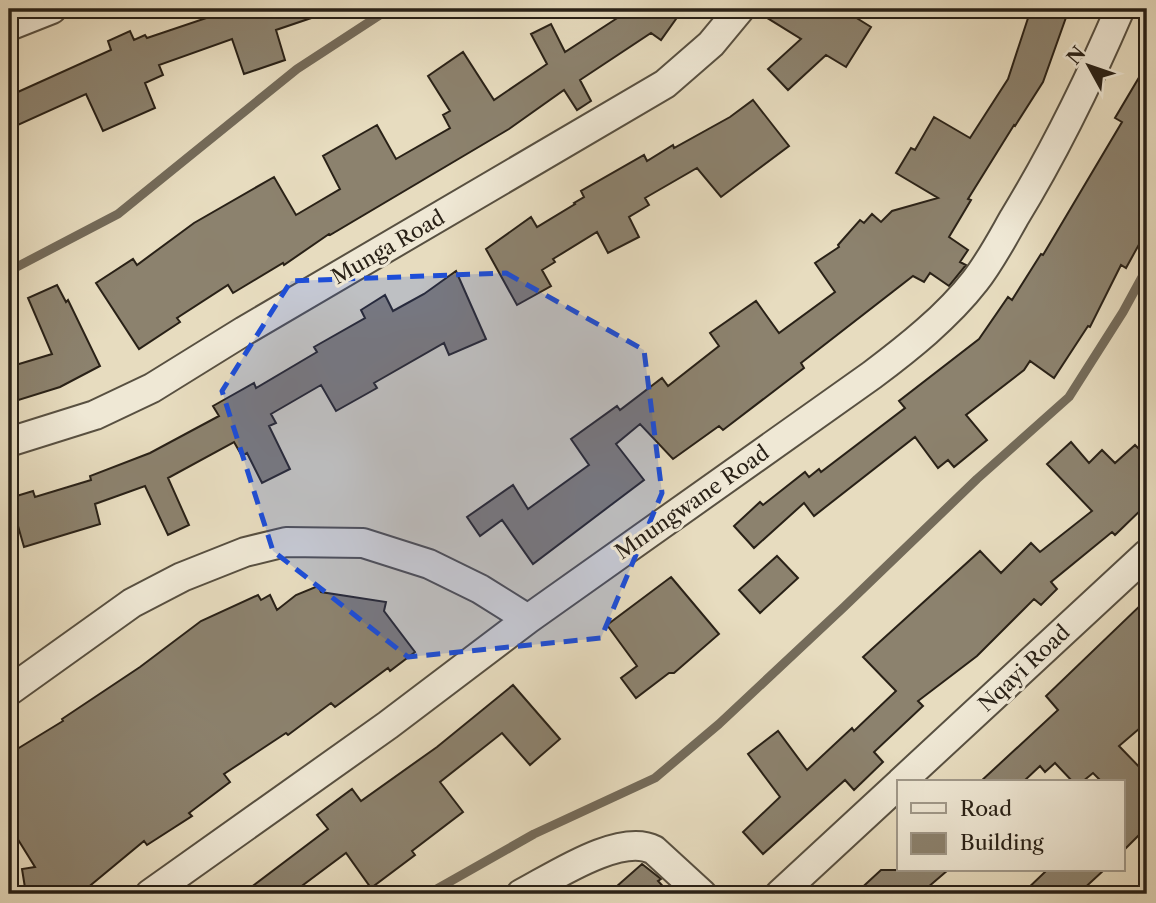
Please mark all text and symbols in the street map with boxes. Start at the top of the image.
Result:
north arrow [1054,32,1124,102]
text: N [1062,42,1090,69]
street label: Munga Road [327,204,449,289]
street label: Mnungwane Road [610,439,774,564]
street label: Nqayi Road [973,619,1075,717]
legend [897,780,1124,872]
text: Road [960,796,1012,821]
text: Building [960,830,1045,855]

